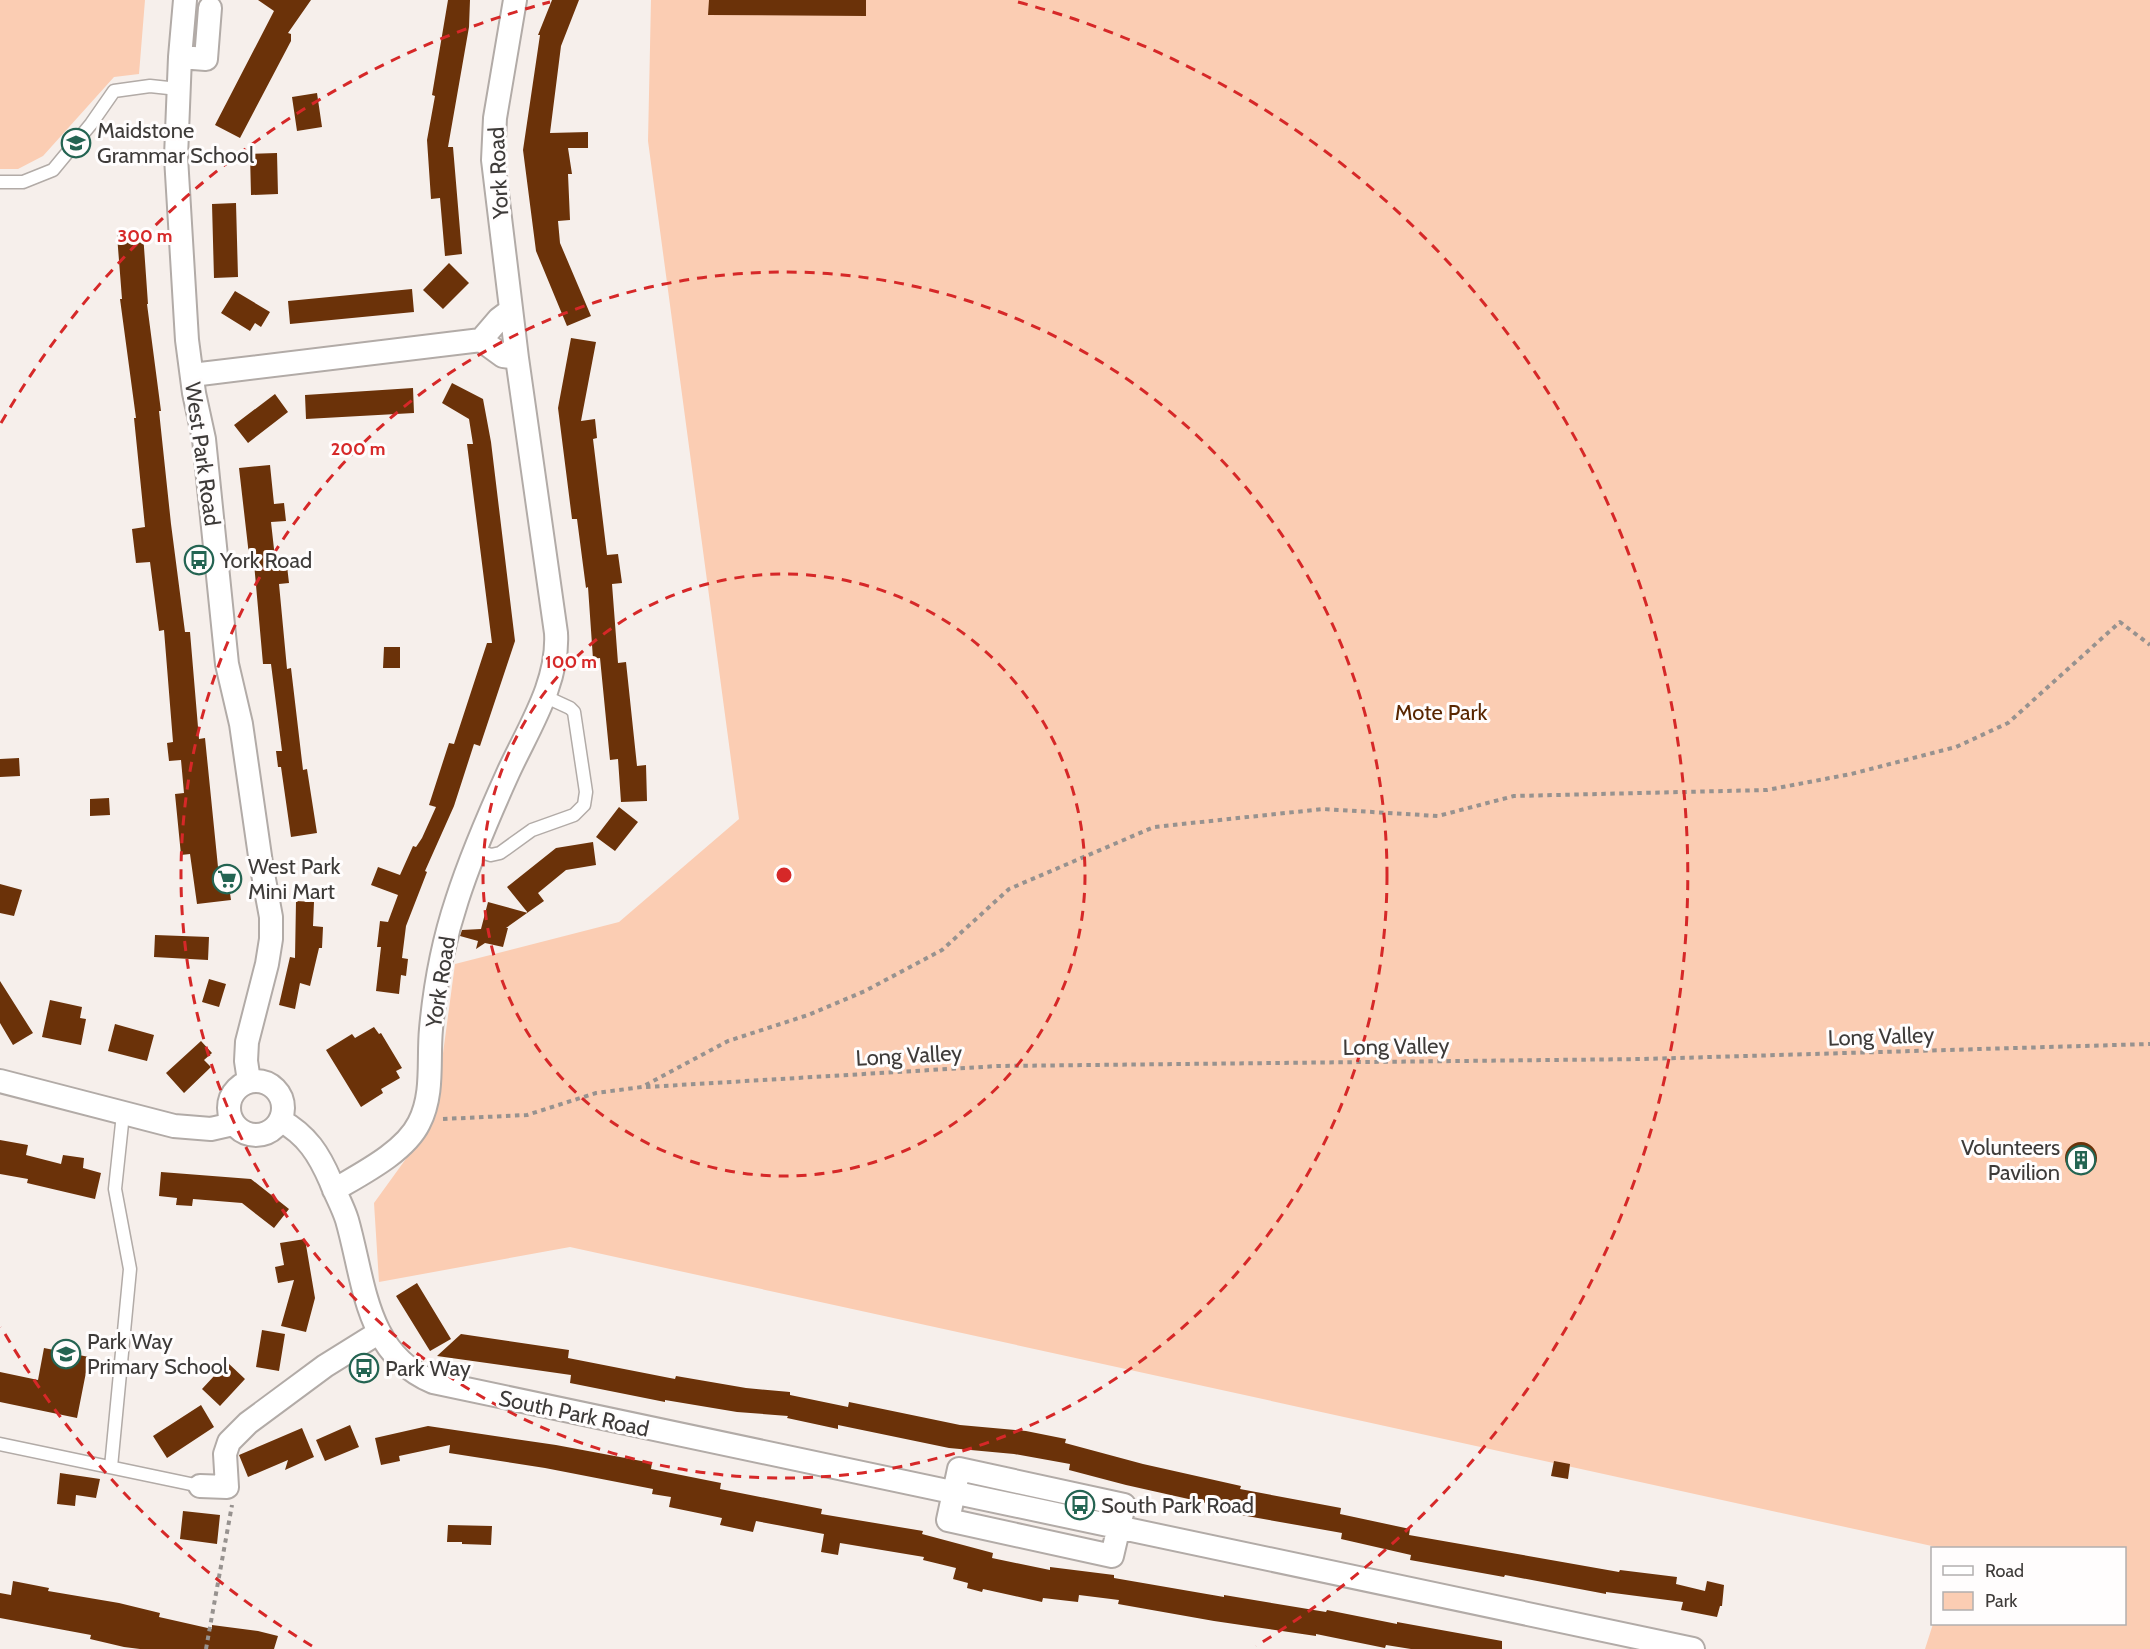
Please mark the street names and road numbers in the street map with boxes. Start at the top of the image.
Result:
street label: York Road [483,126,514,221]
street label: West Park Road [179,380,226,528]
street label: York Road [420,934,461,1031]
street label: Long Valley [1827,1021,1935,1052]
street label: Long Valley [1342,1032,1450,1061]
street label: Long Valley [855,1039,963,1072]
street label: South Park Road [496,1384,652,1443]

